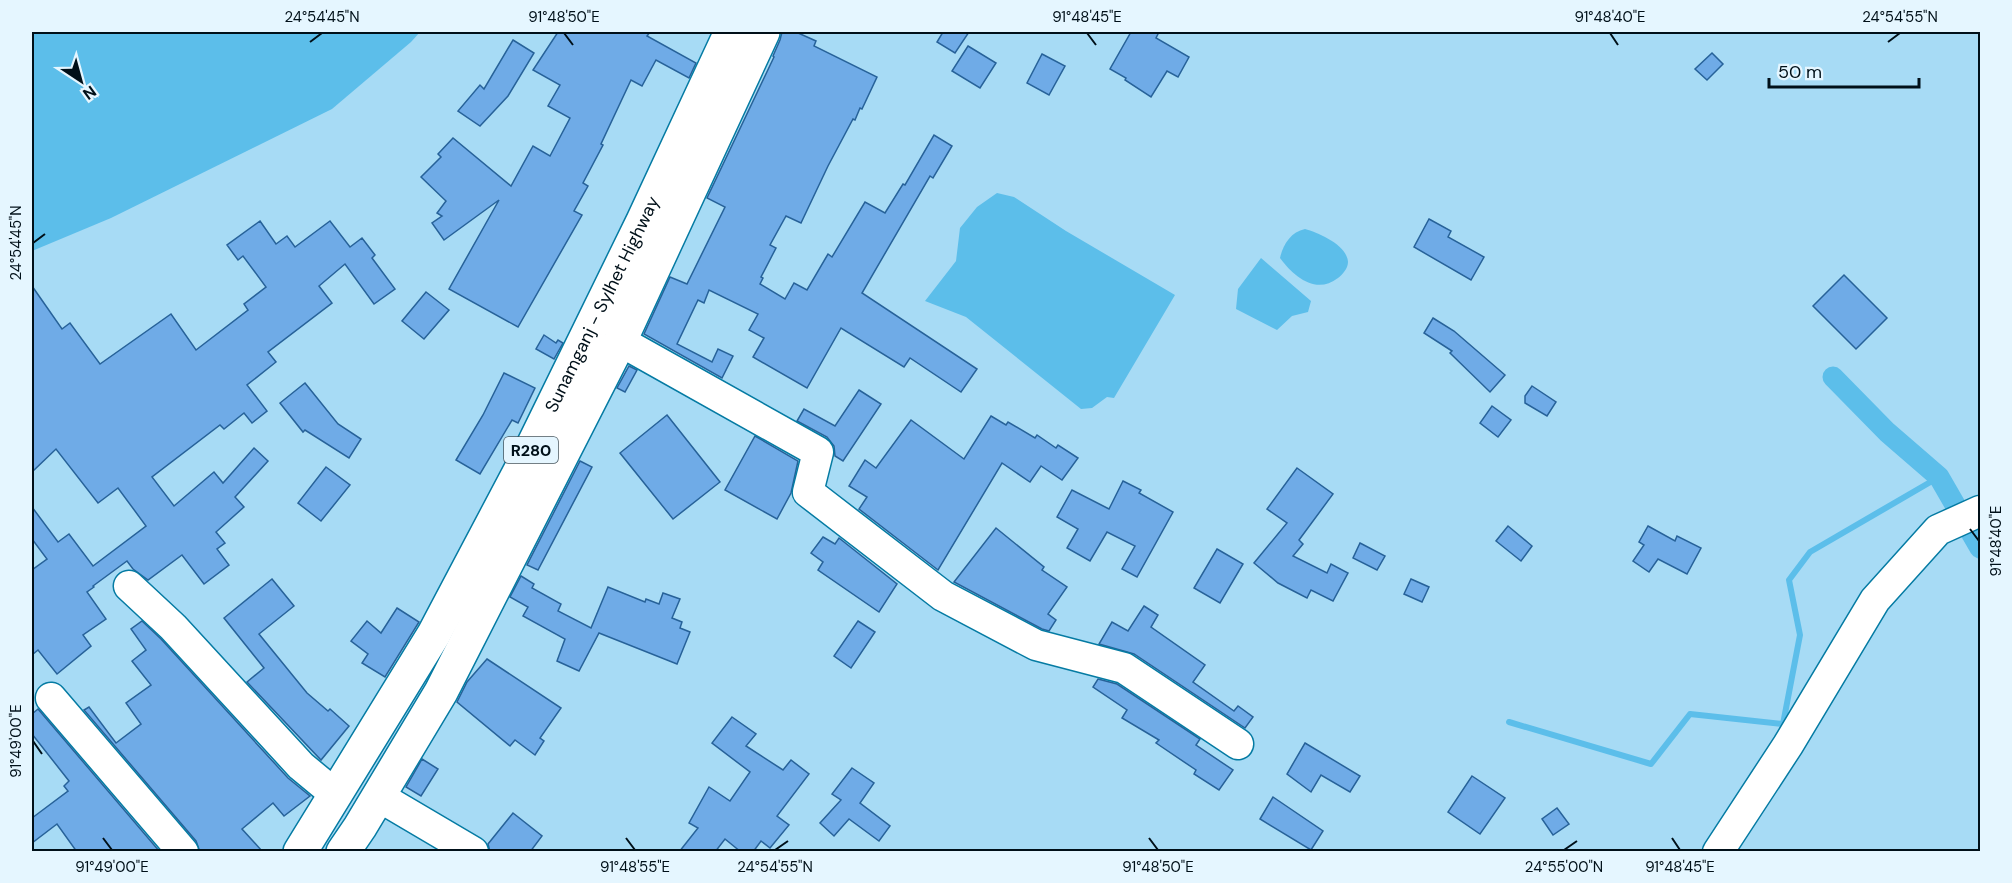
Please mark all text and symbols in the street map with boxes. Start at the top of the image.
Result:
text: 24°54'45"N [284,7,360,27]
text: 91°48'50"E [528,7,600,27]
text: 91°48'45"E [1052,7,1122,27]
text: 91°48'40"E [1574,7,1646,27]
text: 24°54'55"N [1862,7,1938,27]
north arrow [51,51,111,111]
scale bar [1769,51,1919,89]
text: 50 m [1778,60,1822,84]
text: N [79,81,100,105]
street label: Sunamganj - Sylhet Highway [539,192,665,416]
text: 24°54'45"N [6,205,26,281]
road number: R280 [504,437,558,463]
text: 91°48'40"E [1986,505,2006,577]
text: 91°49'00"E [6,704,26,778]
text: 91°49'00"E [75,857,149,877]
text: 91°48'55"E [600,857,670,877]
text: 24°54'55"N [737,857,813,877]
text: 91°48'50"E [1122,857,1194,877]
text: 24°55'00"N [1525,857,1603,877]
text: 91°48'45"E [1645,857,1715,877]

